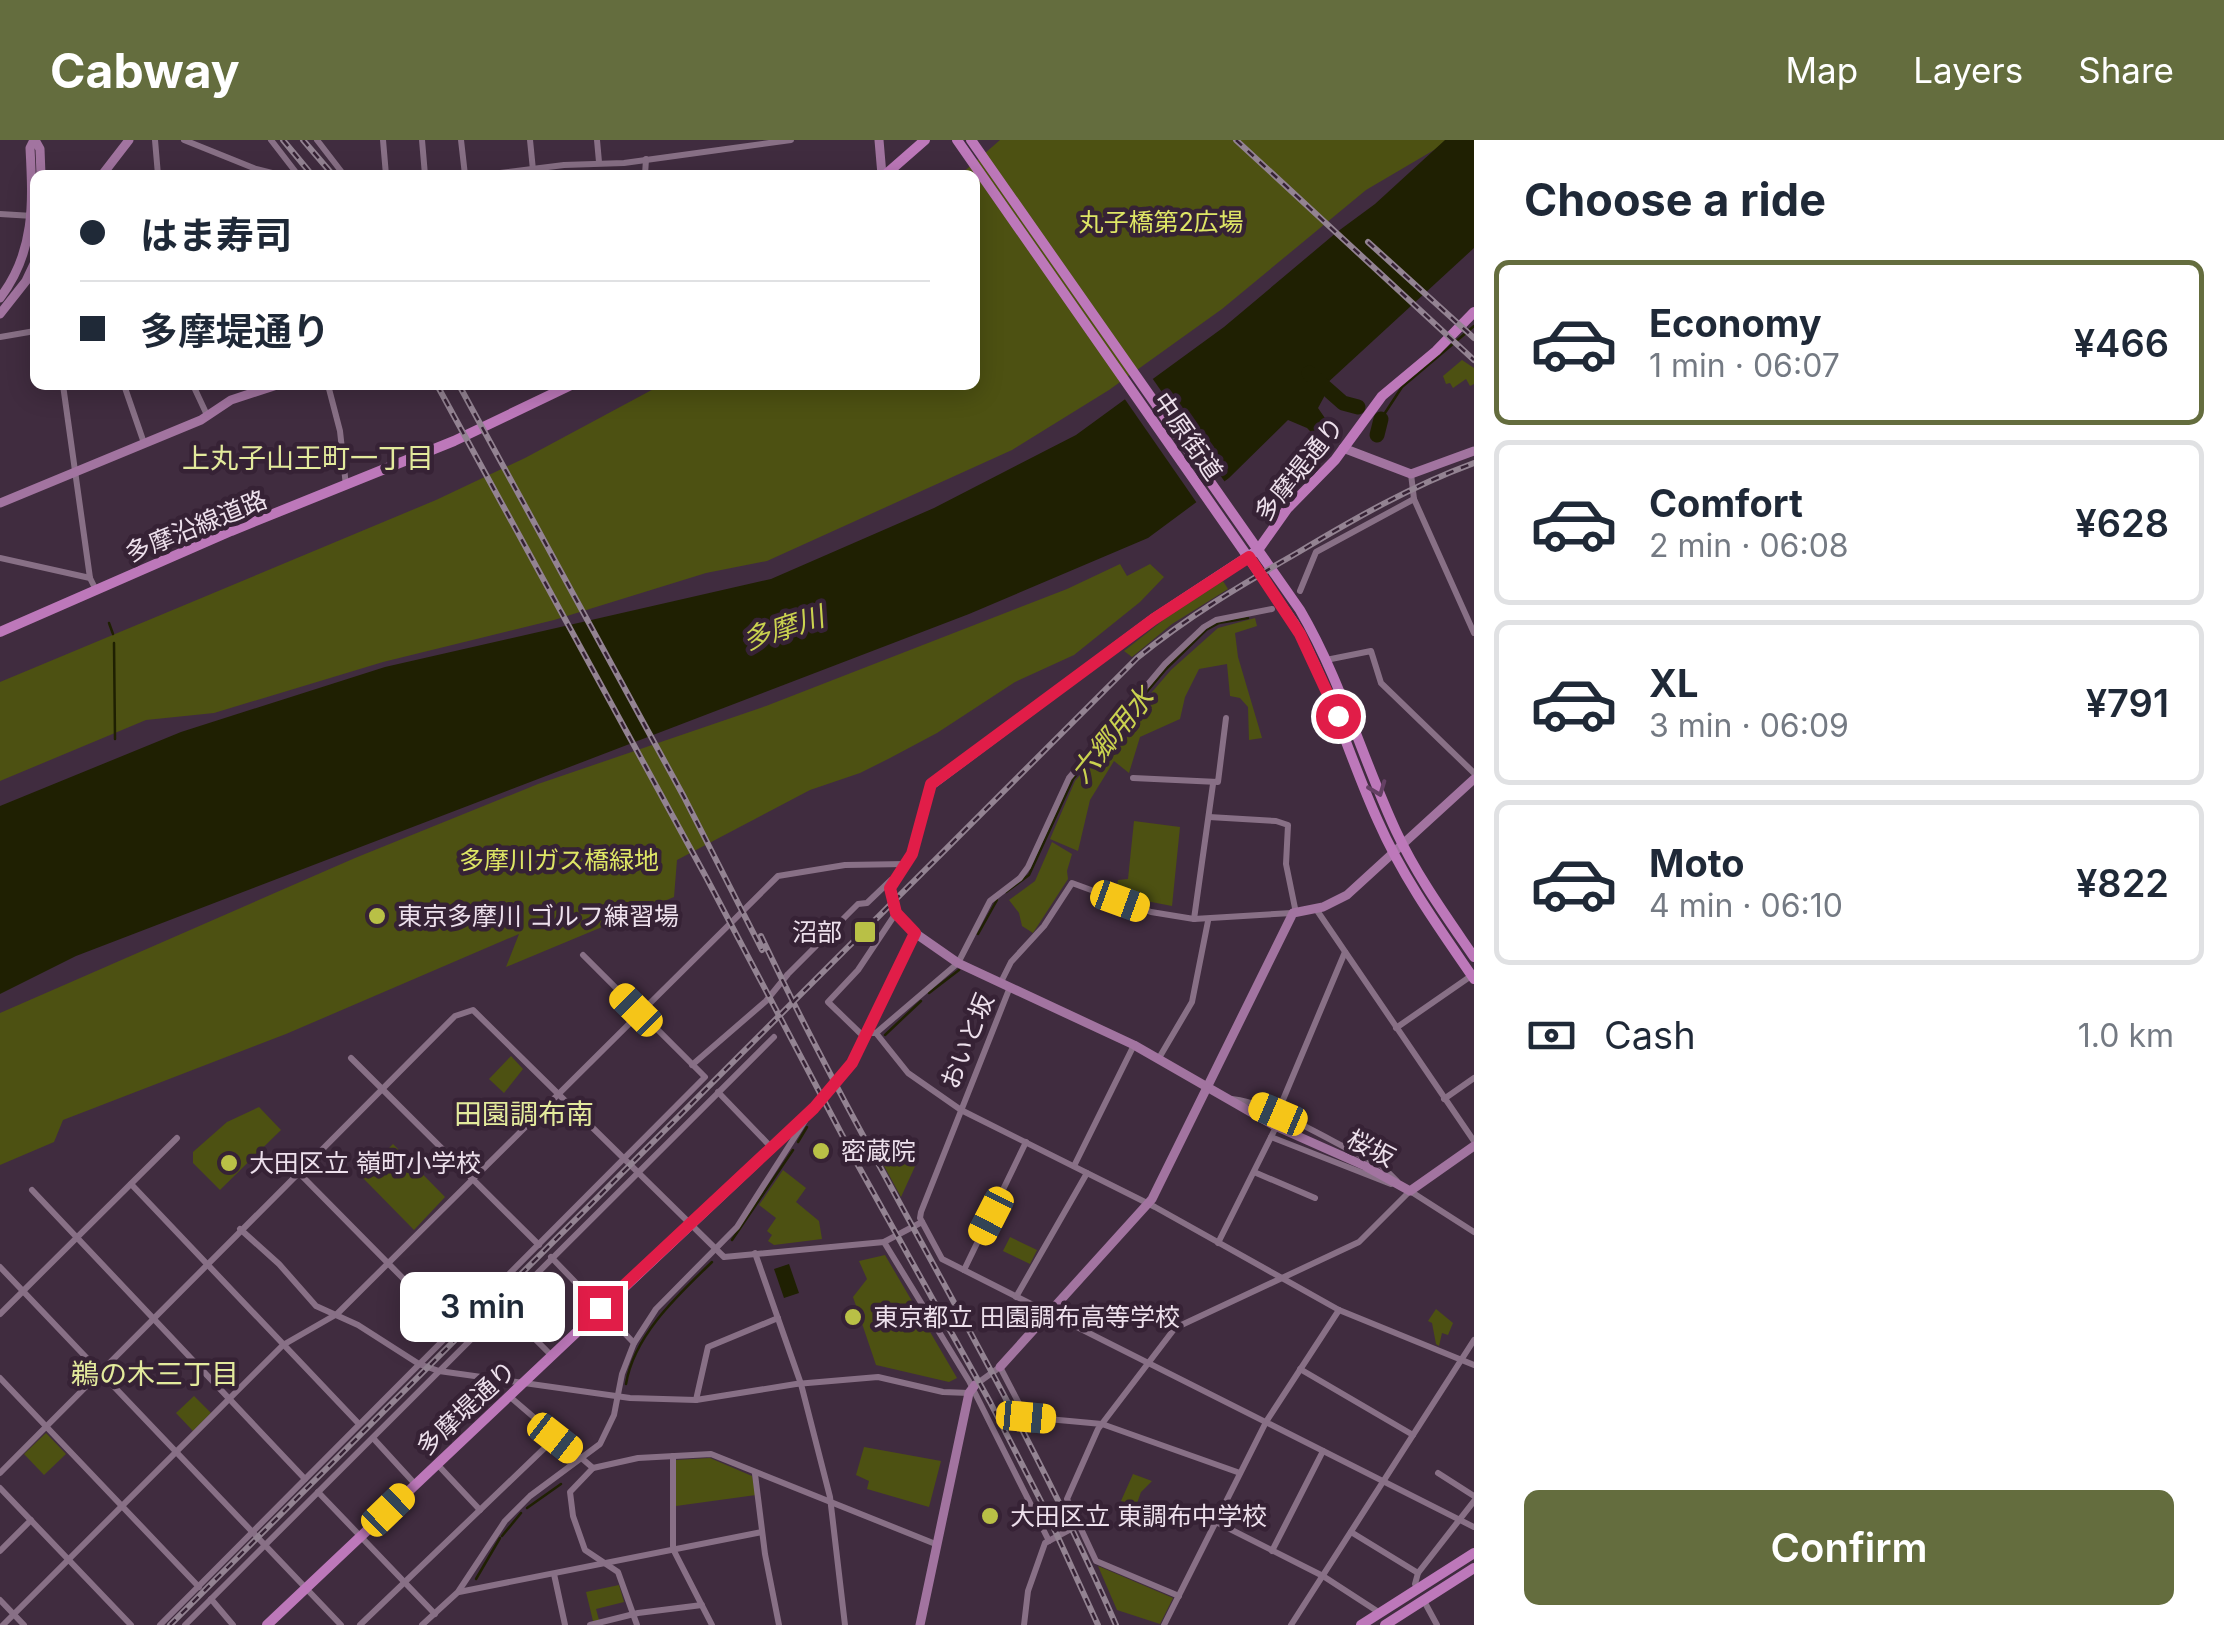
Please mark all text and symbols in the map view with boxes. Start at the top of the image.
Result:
text: Cabway [50,41,240,100]
text: Map [1786,49,1858,91]
text: Layers [1913,49,2023,91]
text: Share [2078,49,2174,91]
text: Choose a ride [1524,172,1826,227]
park label: 丸子橋第2広場 [1078,207,1244,237]
text: はま寿司 [140,212,292,258]
icon: car [1529,298,1619,388]
text: Economy [1649,300,1822,346]
text: 多摩堤通り [140,308,330,354]
text: ¥466 [2074,320,2169,366]
text: 1 min · 06:07 [1649,346,1840,385]
street label: 中原街道 [1147,386,1229,486]
street label: 多摩堤通り [1248,411,1350,527]
district label: 上丸子山王町一丁目 [182,441,434,475]
icon: car [1529,478,1619,568]
text: Comfort [1649,480,1803,526]
street label: 多摩沿線道路 [121,484,271,568]
text: ¥628 [2075,500,2169,546]
text: 2 min · 06:08 [1649,526,1849,565]
water label: 多摩川 [738,598,831,657]
icon: car [1529,658,1619,748]
text: XL [1649,660,1699,706]
water label: 六郷用水 [1064,678,1162,789]
text: ¥791 [2086,680,2169,726]
route start [1316,694,1361,739]
text: 3 min · 06:09 [1649,706,1849,745]
one-way arrow [1367,780,1387,797]
icon: car [1529,838,1619,928]
text: Moto [1649,840,1745,886]
park label: 多摩川ガス橋緑地 [459,845,659,875]
text: ¥822 [2076,860,2169,906]
car [1087,877,1153,925]
text: 4 min · 06:10 [1649,886,1843,925]
place label: 東京多摩川 ゴルフ練習場 [397,901,679,931]
marker: 東京多摩川 ゴルフ練習場 [366,905,388,927]
place label: 沼部 [792,917,842,947]
marker: 沼部 [852,919,878,945]
car [604,978,668,1042]
street label: おいと坂 [934,989,1000,1093]
icon: cash [1524,1008,1579,1063]
text: Cash [1604,1012,1696,1058]
text: 1.0 km [2078,1016,2174,1055]
car [1245,1088,1311,1140]
district label: 田園調布南 [454,1097,594,1131]
street label: 桜坂 [1342,1123,1400,1173]
place label: 密蔵院 [841,1136,916,1166]
marker: 密蔵院 [810,1140,832,1162]
place label: 大田区立 嶺町小学校 [249,1148,481,1178]
marker: 大田区立 嶺町小学校 [218,1152,240,1174]
car [964,1182,1018,1250]
callout: 3 min [400,1273,565,1343]
route end [578,1286,623,1331]
text: 3 min [440,1287,525,1326]
place label: 東京都立 田園調布高等学校 [873,1302,1180,1332]
marker: 東京都立 田園調布高等学校 [842,1306,864,1328]
street label: 多摩堤通り [410,1354,522,1462]
district label: 鵜の木三丁目 [71,1357,239,1391]
car [995,1399,1057,1435]
car [522,1408,588,1468]
car [356,1478,420,1542]
button: Confirm [1524,1490,2174,1605]
place label: 大田区立 東調布中学校 [1010,1501,1267,1531]
marker: 大田区立 東調布中学校 [979,1505,1001,1527]

